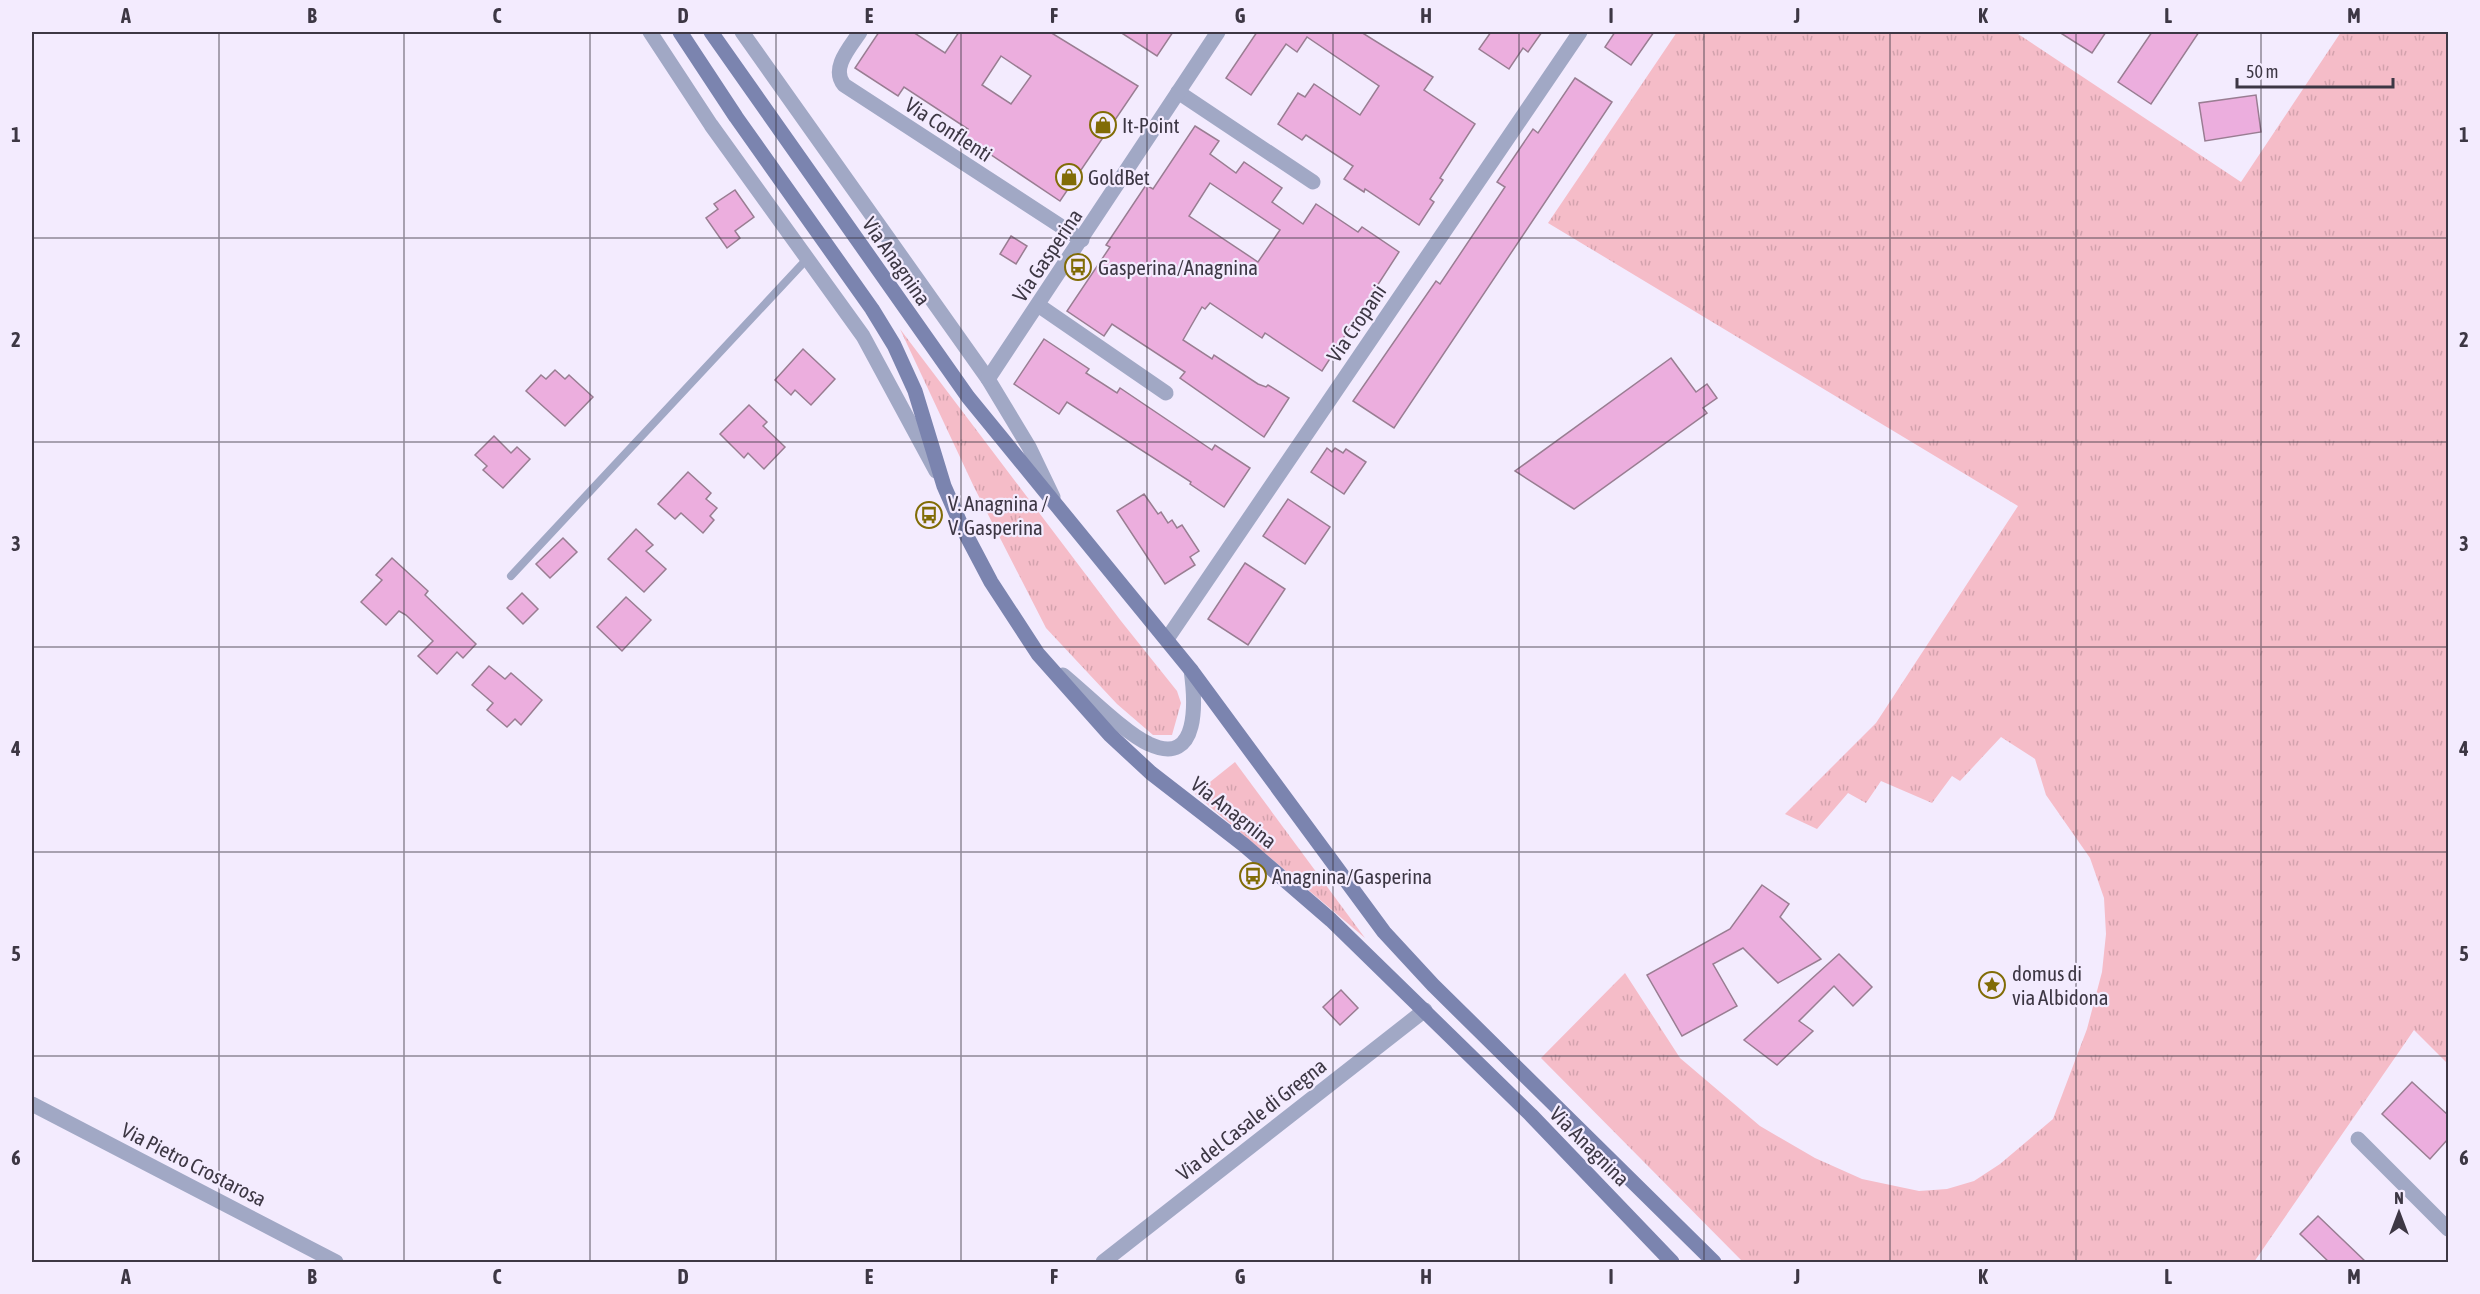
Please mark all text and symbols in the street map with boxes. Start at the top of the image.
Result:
text: A [120,4,131,27]
text: B [307,4,317,27]
text: C [493,4,502,27]
text: D [677,4,689,27]
text: E [865,4,874,27]
text: F [1050,4,1058,27]
text: G [1235,4,1246,27]
text: H [1420,4,1432,27]
text: I [1608,4,1614,27]
text: J [1793,4,1800,27]
text: K [1978,4,1988,27]
text: L [2164,4,2172,27]
text: M [2347,4,2361,27]
scale bar [2237,51,2393,89]
text: 50 m [2246,61,2278,82]
street label: Via Conflenti [901,92,997,166]
shop icon: It-Point [1088,110,1118,140]
place label: It-Point [1122,113,1180,137]
text: 1 [11,123,21,146]
text: 1 [2459,123,2469,146]
shop icon: GoldBet [1054,162,1084,192]
place label: GoldBet [1088,165,1150,189]
street label: Via Gasperina [1007,204,1087,306]
street label: Via Anagnina [858,212,936,310]
bus stop icon: Gasperina/Anagnina [1063,252,1093,282]
place label: Gasperina/Anagnina [1098,255,1258,279]
street label: Via Cropani [1321,280,1391,366]
text: 2 [11,328,21,351]
text: 2 [2459,328,2469,351]
place label: V. Anagnina / V. Gasperina [948,491,1048,539]
bus stop icon: V. Anagnina / V. Gasperina [914,500,944,530]
text: 3 [11,532,21,555]
text: 3 [2459,532,2469,555]
text: 4 [10,737,21,760]
text: 4 [2458,737,2469,760]
street label: Via Anagnina [1186,771,1282,853]
bus stop icon: Anagnina/Gasperina [1238,861,1268,891]
place label: Anagnina/Gasperina [1272,864,1432,888]
text: 5 [11,942,21,965]
text: 5 [2459,942,2469,965]
place label: domus di via Albidona [2012,961,2109,1009]
place icon: domus di via Albidona [1977,970,2007,1000]
street label: Via del Casale di Gregna [1171,1053,1331,1185]
street label: Via Anagnina [1545,1101,1635,1191]
street label: Via Pietro Crostarosa [118,1117,270,1211]
text: 6 [11,1146,21,1169]
text: 6 [2459,1146,2469,1169]
north arrow [2369,1183,2429,1243]
text: N [2394,1189,2404,1207]
text: A [120,1265,131,1288]
text: B [307,1265,317,1288]
text: C [493,1265,502,1288]
text: D [677,1265,689,1288]
text: E [865,1265,874,1288]
text: F [1050,1265,1058,1288]
text: G [1235,1265,1246,1288]
text: H [1420,1265,1432,1288]
text: I [1608,1265,1614,1288]
text: J [1793,1265,1800,1288]
text: K [1978,1265,1988,1288]
text: L [2164,1265,2172,1288]
text: M [2347,1265,2361,1288]

